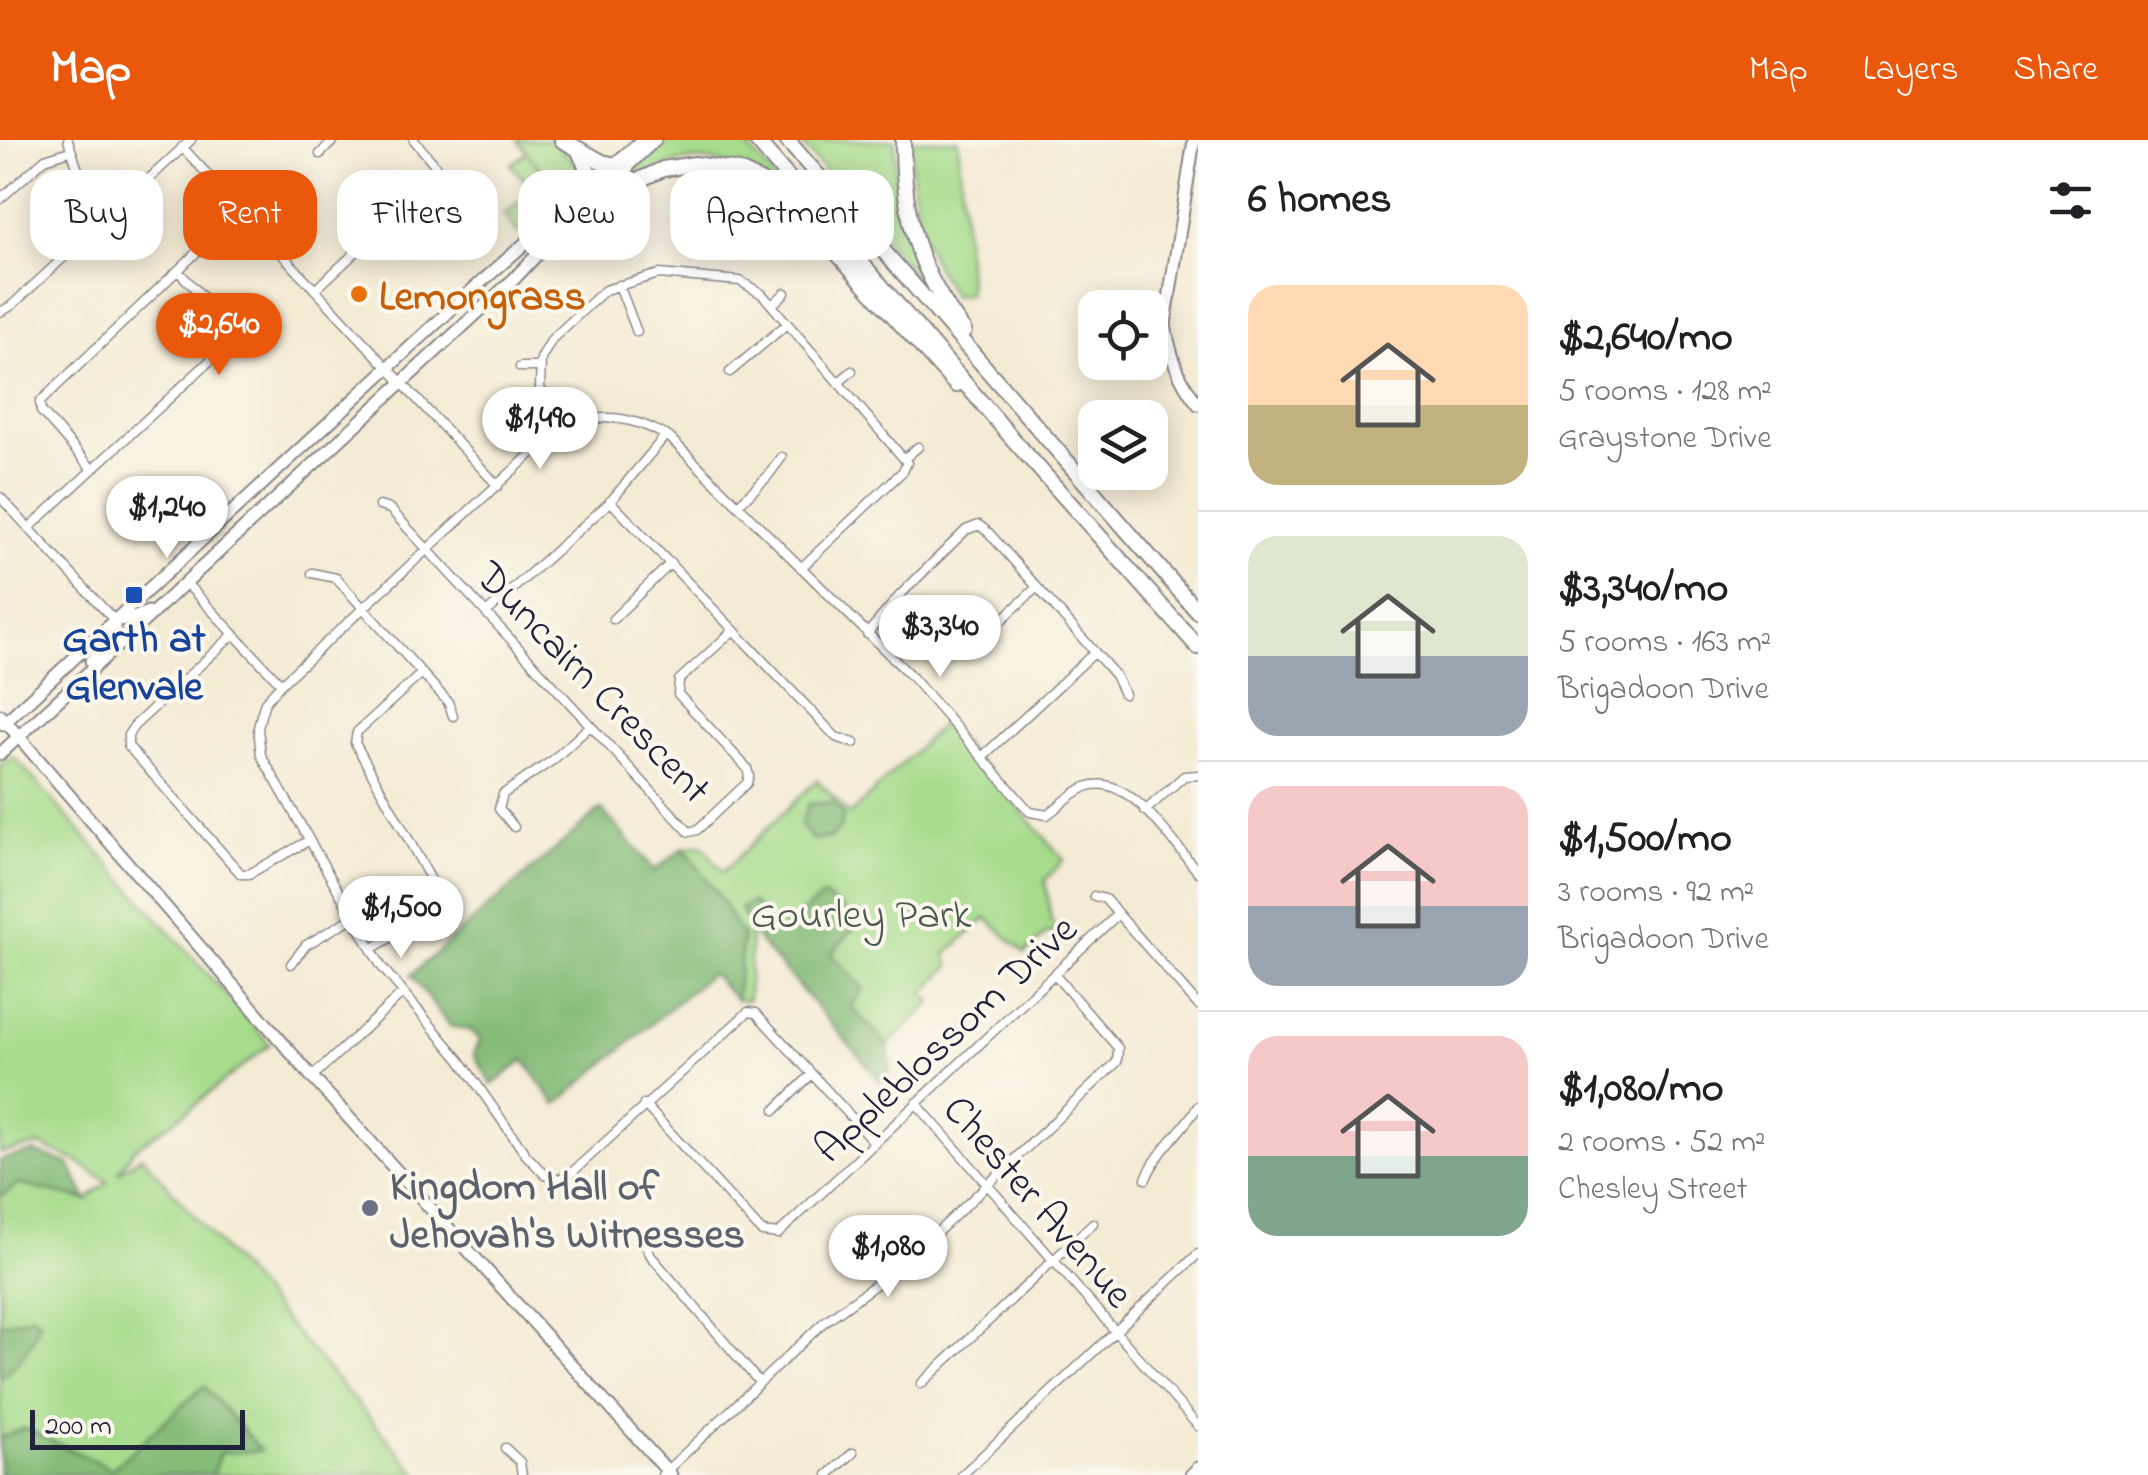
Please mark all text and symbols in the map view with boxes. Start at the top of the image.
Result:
text: Map [50,35,131,105]
text: Map [1749,45,1808,96]
text: Layers [1863,45,1958,96]
text: Share [2013,45,2098,96]
chip: Buy [30,170,163,260]
chip: Rent [183,170,317,260]
chip: Filters [337,170,498,260]
chip: New [518,170,650,260]
chip: Apartment [670,170,894,260]
text: 6 homes [1248,170,1392,231]
icon: filters [2043,173,2098,228]
place label: Lemongrass [379,268,586,330]
marker: Lemongrass [348,283,370,305]
map controls [1078,290,1168,490]
button: locate [1078,290,1168,380]
pin: $2,640 [138,293,300,378]
text: $2,640 [178,302,260,349]
text: $2,640/mo [1558,308,1733,369]
icon: home [1328,325,1448,445]
text: 5 rooms · 128 m² [1558,369,1772,416]
pin: $1,490 [459,387,621,472]
text: $1,490 [504,396,576,443]
button: layers [1078,400,1168,490]
text: Graystone Drive [1558,416,1772,463]
pin: $1,240 [86,476,248,561]
text: $1,240 [128,485,206,532]
street label: Duncairn Crescent [459,548,724,819]
text: $3,340/mo [1558,559,1728,620]
icon: home [1328,576,1448,696]
marker: Garth at Glenvale [123,584,145,606]
pin: $3,340 [859,595,1021,680]
text: $3,340 [901,604,979,651]
place label: Garth at Glenvale [62,610,207,719]
text: 5 rooms · 163 m² [1558,620,1771,667]
text: Brigadoon Drive [1558,667,1769,714]
text: $1,500/mo [1558,809,1732,870]
icon: home [1328,826,1448,946]
text: 3 rooms · 92 m² [1558,870,1754,917]
pin: $1,500 [320,876,482,961]
text: $1,500 [361,885,442,932]
park label: Gourley Park [751,886,972,947]
street label: Appleblossom Drive [801,901,1093,1179]
text: Brigadoon Drive [1558,917,1769,964]
text: $1,080/mo [1558,1059,1723,1120]
icon: home [1328,1076,1448,1196]
street label: Chester Avenue [927,1083,1147,1323]
text: 2 rooms · 52 m² [1558,1120,1766,1167]
place label: Kingdom Hall of Jehovah's Witnesses [390,1158,745,1267]
text: Chesley Street [1558,1167,1748,1214]
marker: Kingdom Hall of Jehovah's Witnesses [359,1197,381,1219]
pin: $1,080 [807,1215,969,1300]
text: $1,080 [851,1224,925,1271]
scale bar [30,1405,245,1450]
text: 200 m [45,1407,112,1448]

